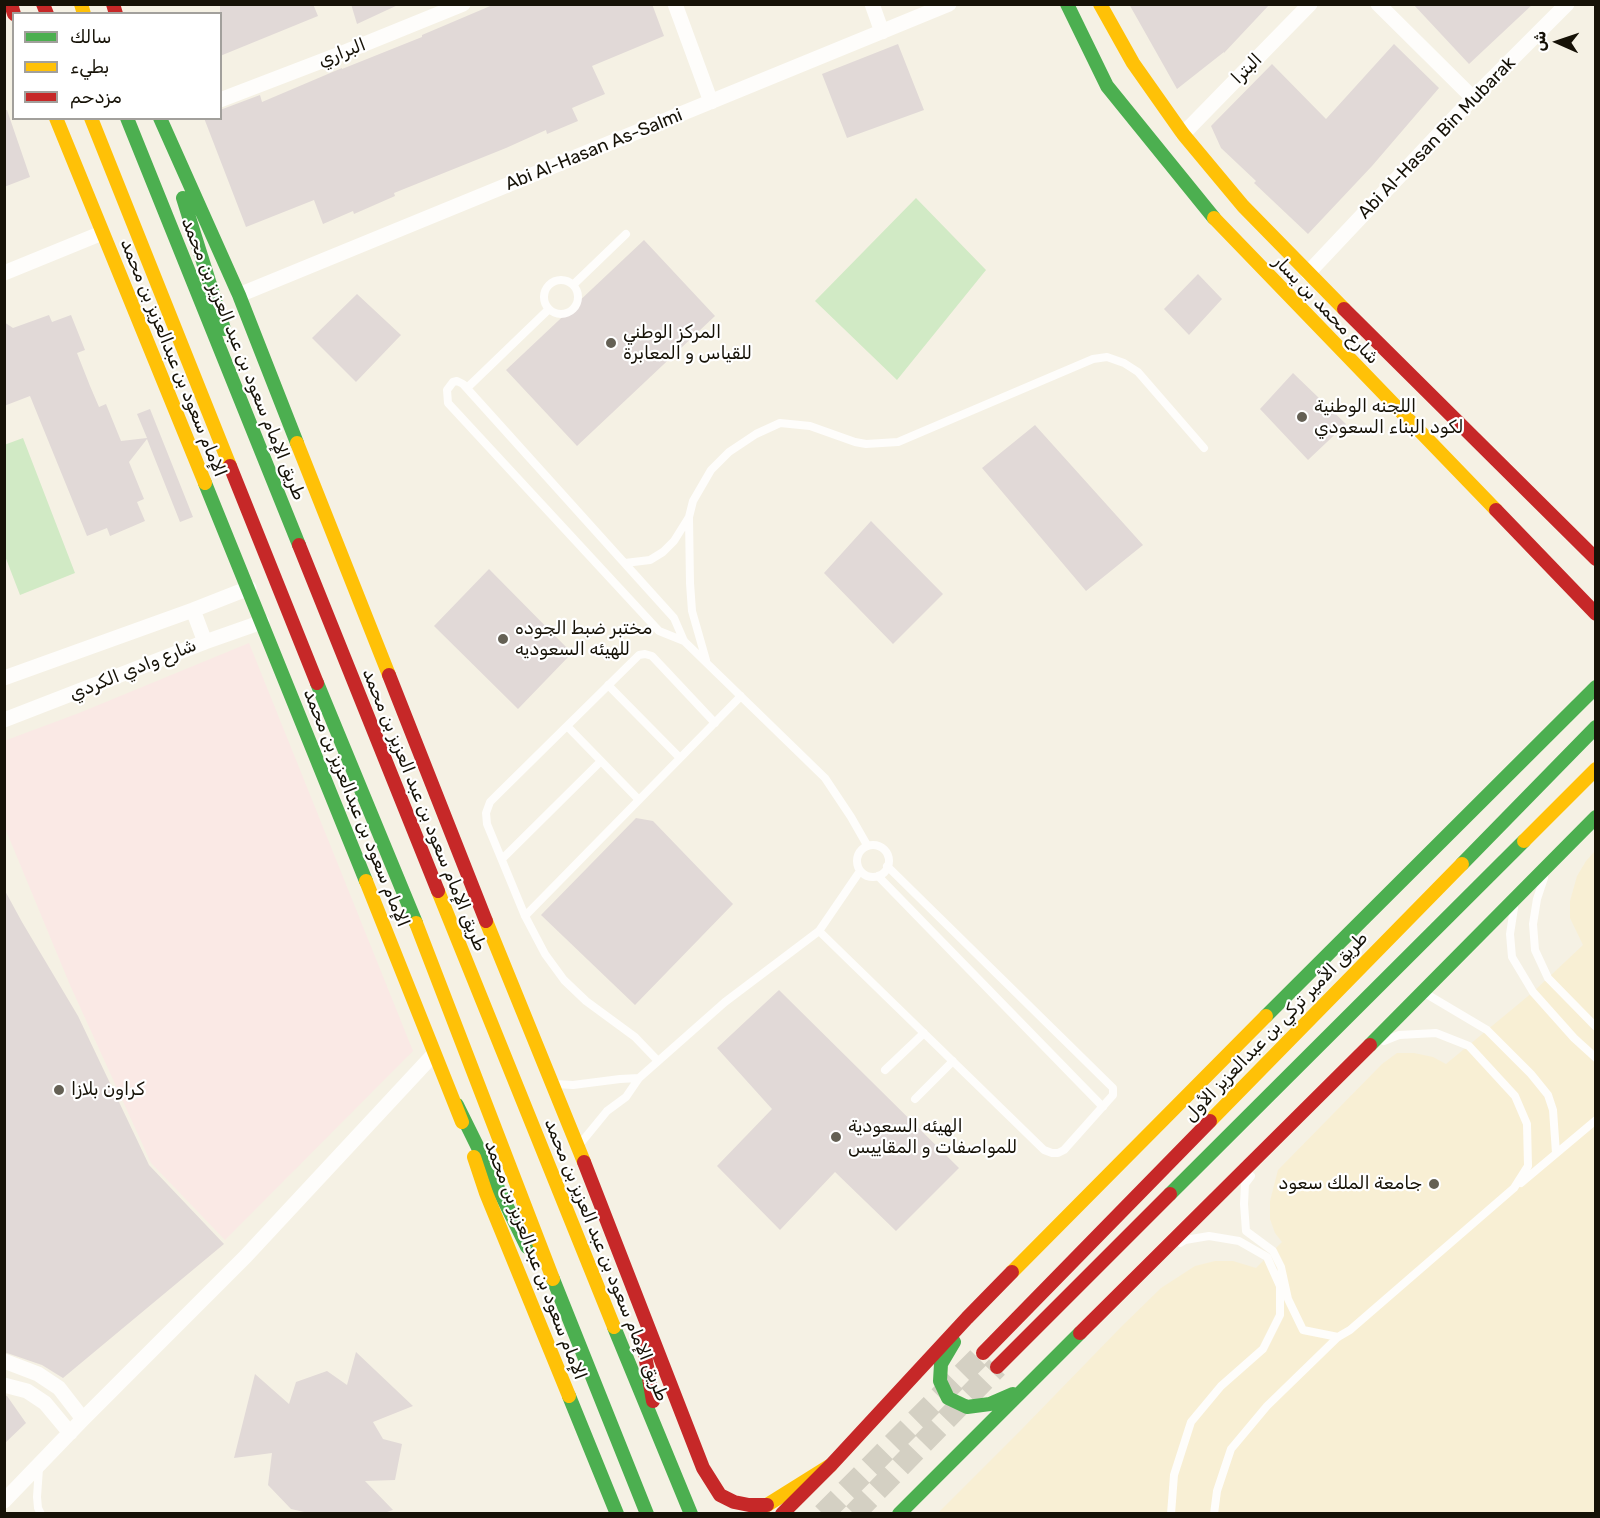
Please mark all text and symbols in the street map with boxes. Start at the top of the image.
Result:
legend [12,12,222,120]
north arrow [1528,12,1588,72]
text: سالك [70,26,111,48]
text: ش [1530,30,1550,52]
street label: البراري [315,34,369,72]
street label: البترا [1227,49,1267,89]
street label: Abi Al-Hasan Bin Mubarak [1354,52,1520,224]
text: بطيء [70,56,109,78]
text: مزدحم [70,86,122,108]
street label: Abi Al-Hasan As-Salmi [502,105,686,195]
street label: طريق الإمام سعود بن عبد العزيز بن محمد [176,214,310,504]
street label: الإمام سعود بن عبدالعزيز بن محمد [115,236,231,480]
street label: شارع محمد بن يسار [1269,251,1383,369]
place label: المركز الوطني للقياس و المعابرة [623,322,752,364]
marker: المركز الوطني للقياس و المعابرة [604,336,618,350]
place label: اللجنه الوطنية لكود البناء السعودي [1314,396,1464,438]
marker: اللجنه الوطنية لكود البناء السعودي [1295,410,1309,424]
place label: مختبر ضبط الجوده للهيئه السعوديه [515,618,652,660]
marker: مختبر ضبط الجوده للهيئه السعوديه [496,632,510,646]
street label: شارع وادي الكردي [66,635,200,705]
street label: طريق الإمام سعود بن عبد العزيز بن محمد [357,665,491,955]
street label: الإمام سعود بن عبدالعزيز بن محمد [298,686,414,930]
street label: طريق الأمير تركي بن عبدالعزيز الأول [1179,928,1373,1126]
place label: كراون بلازا [71,1079,144,1101]
marker: كراون بلازا [52,1083,66,1097]
street label: طريق الإمام سعود بن عبد العزيز بن محمد [539,1115,673,1405]
place label: الهيئه السعودية للمواصفات و المقاييس [848,1116,1017,1158]
marker: الهيئه السعودية للمواصفات و المقاييس [829,1130,843,1144]
street label: الإمام سعود بن عبدالعزيز بن محمد [479,1137,591,1383]
place label: جامعة الملك سعود [1278,1173,1422,1195]
marker: جامعة الملك سعود [1427,1177,1441,1191]

